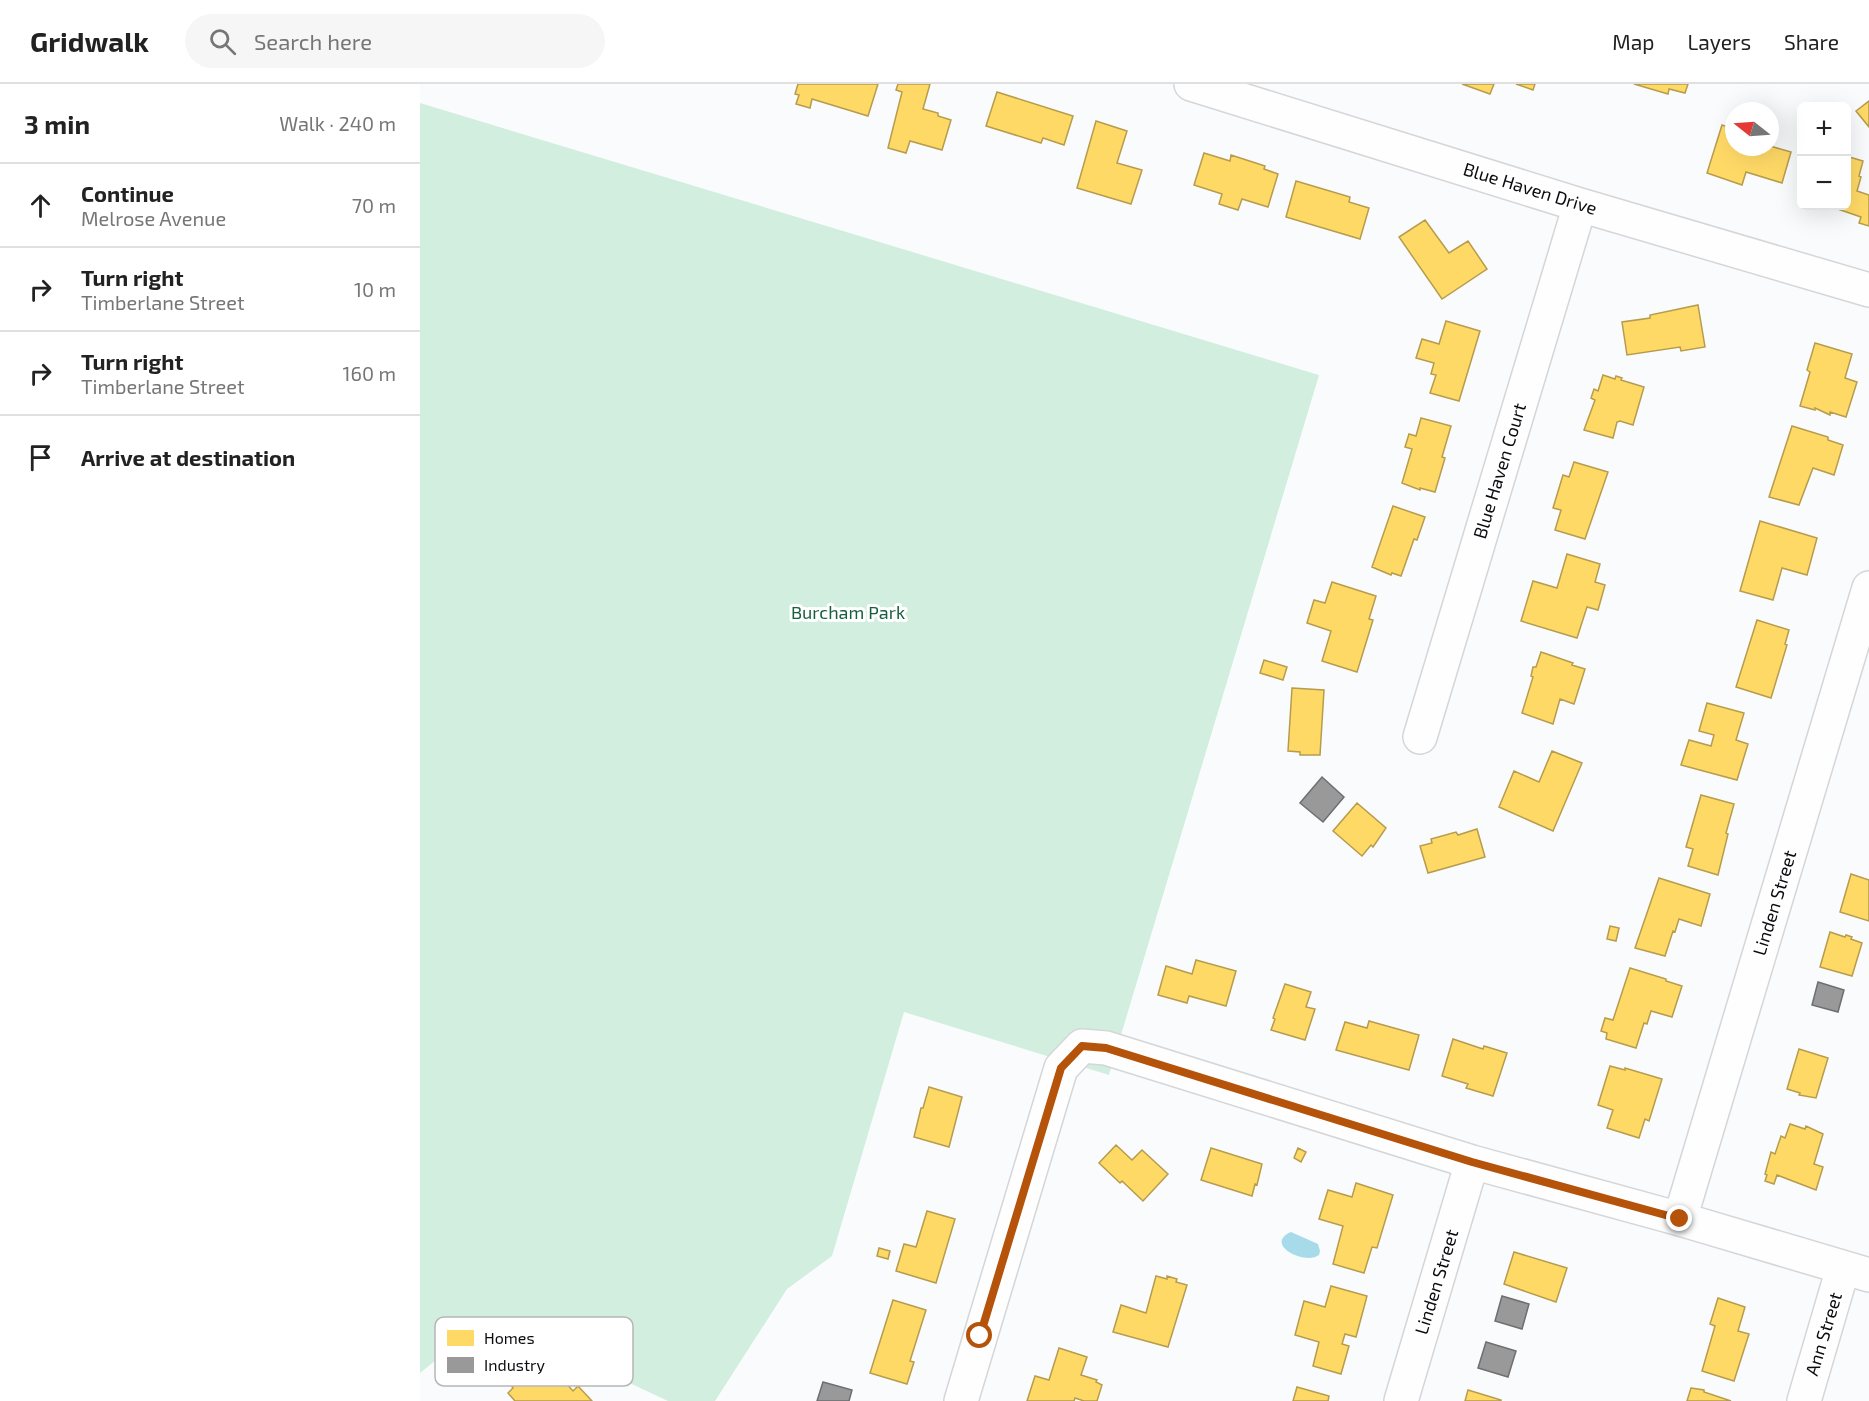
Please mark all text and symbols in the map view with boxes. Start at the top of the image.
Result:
search box [185,14,605,68]
text: Gridwalk [30,24,149,58]
icon: search [206,25,239,58]
text: Search here [254,28,372,54]
text: Map [1612,29,1654,54]
text: Layers [1687,29,1751,54]
text: Share [1784,29,1839,54]
north arrow [1725,102,1779,156]
map controls [1797,102,1851,210]
button: + [1797,102,1851,156]
text: 3 min [24,108,90,139]
text: Walk · 240 m [279,111,396,135]
button: − [1797,156,1851,210]
street label: Blue Haven Drive [1461,157,1600,219]
text: Continue [81,180,174,206]
icon: ahead [24,189,57,222]
text: 70 m [352,193,396,217]
text: Melrose Avenue [81,206,226,230]
text: Turn right [81,264,183,290]
icon: right [24,273,57,306]
text: 10 m [354,277,396,301]
text: Timberlane Street [81,290,245,314]
text: Turn right [81,348,183,374]
icon: right [24,357,57,390]
text: 160 m [343,361,396,385]
text: Timberlane Street [81,374,245,398]
street label: Blue Haven Court [1468,400,1530,541]
icon: arrive [24,441,57,474]
text: Arrive at destination [81,444,295,470]
park label: Burcham Park [791,601,905,623]
street label: Linden Street [1748,847,1800,958]
route end [1666,1205,1692,1231]
street label: Linden Street [1410,1226,1462,1337]
street label: Ann Street [1800,1289,1846,1378]
legend [435,1317,633,1386]
route start [966,1322,992,1348]
text: Homes [484,1328,535,1347]
text: Industry [484,1355,545,1374]

